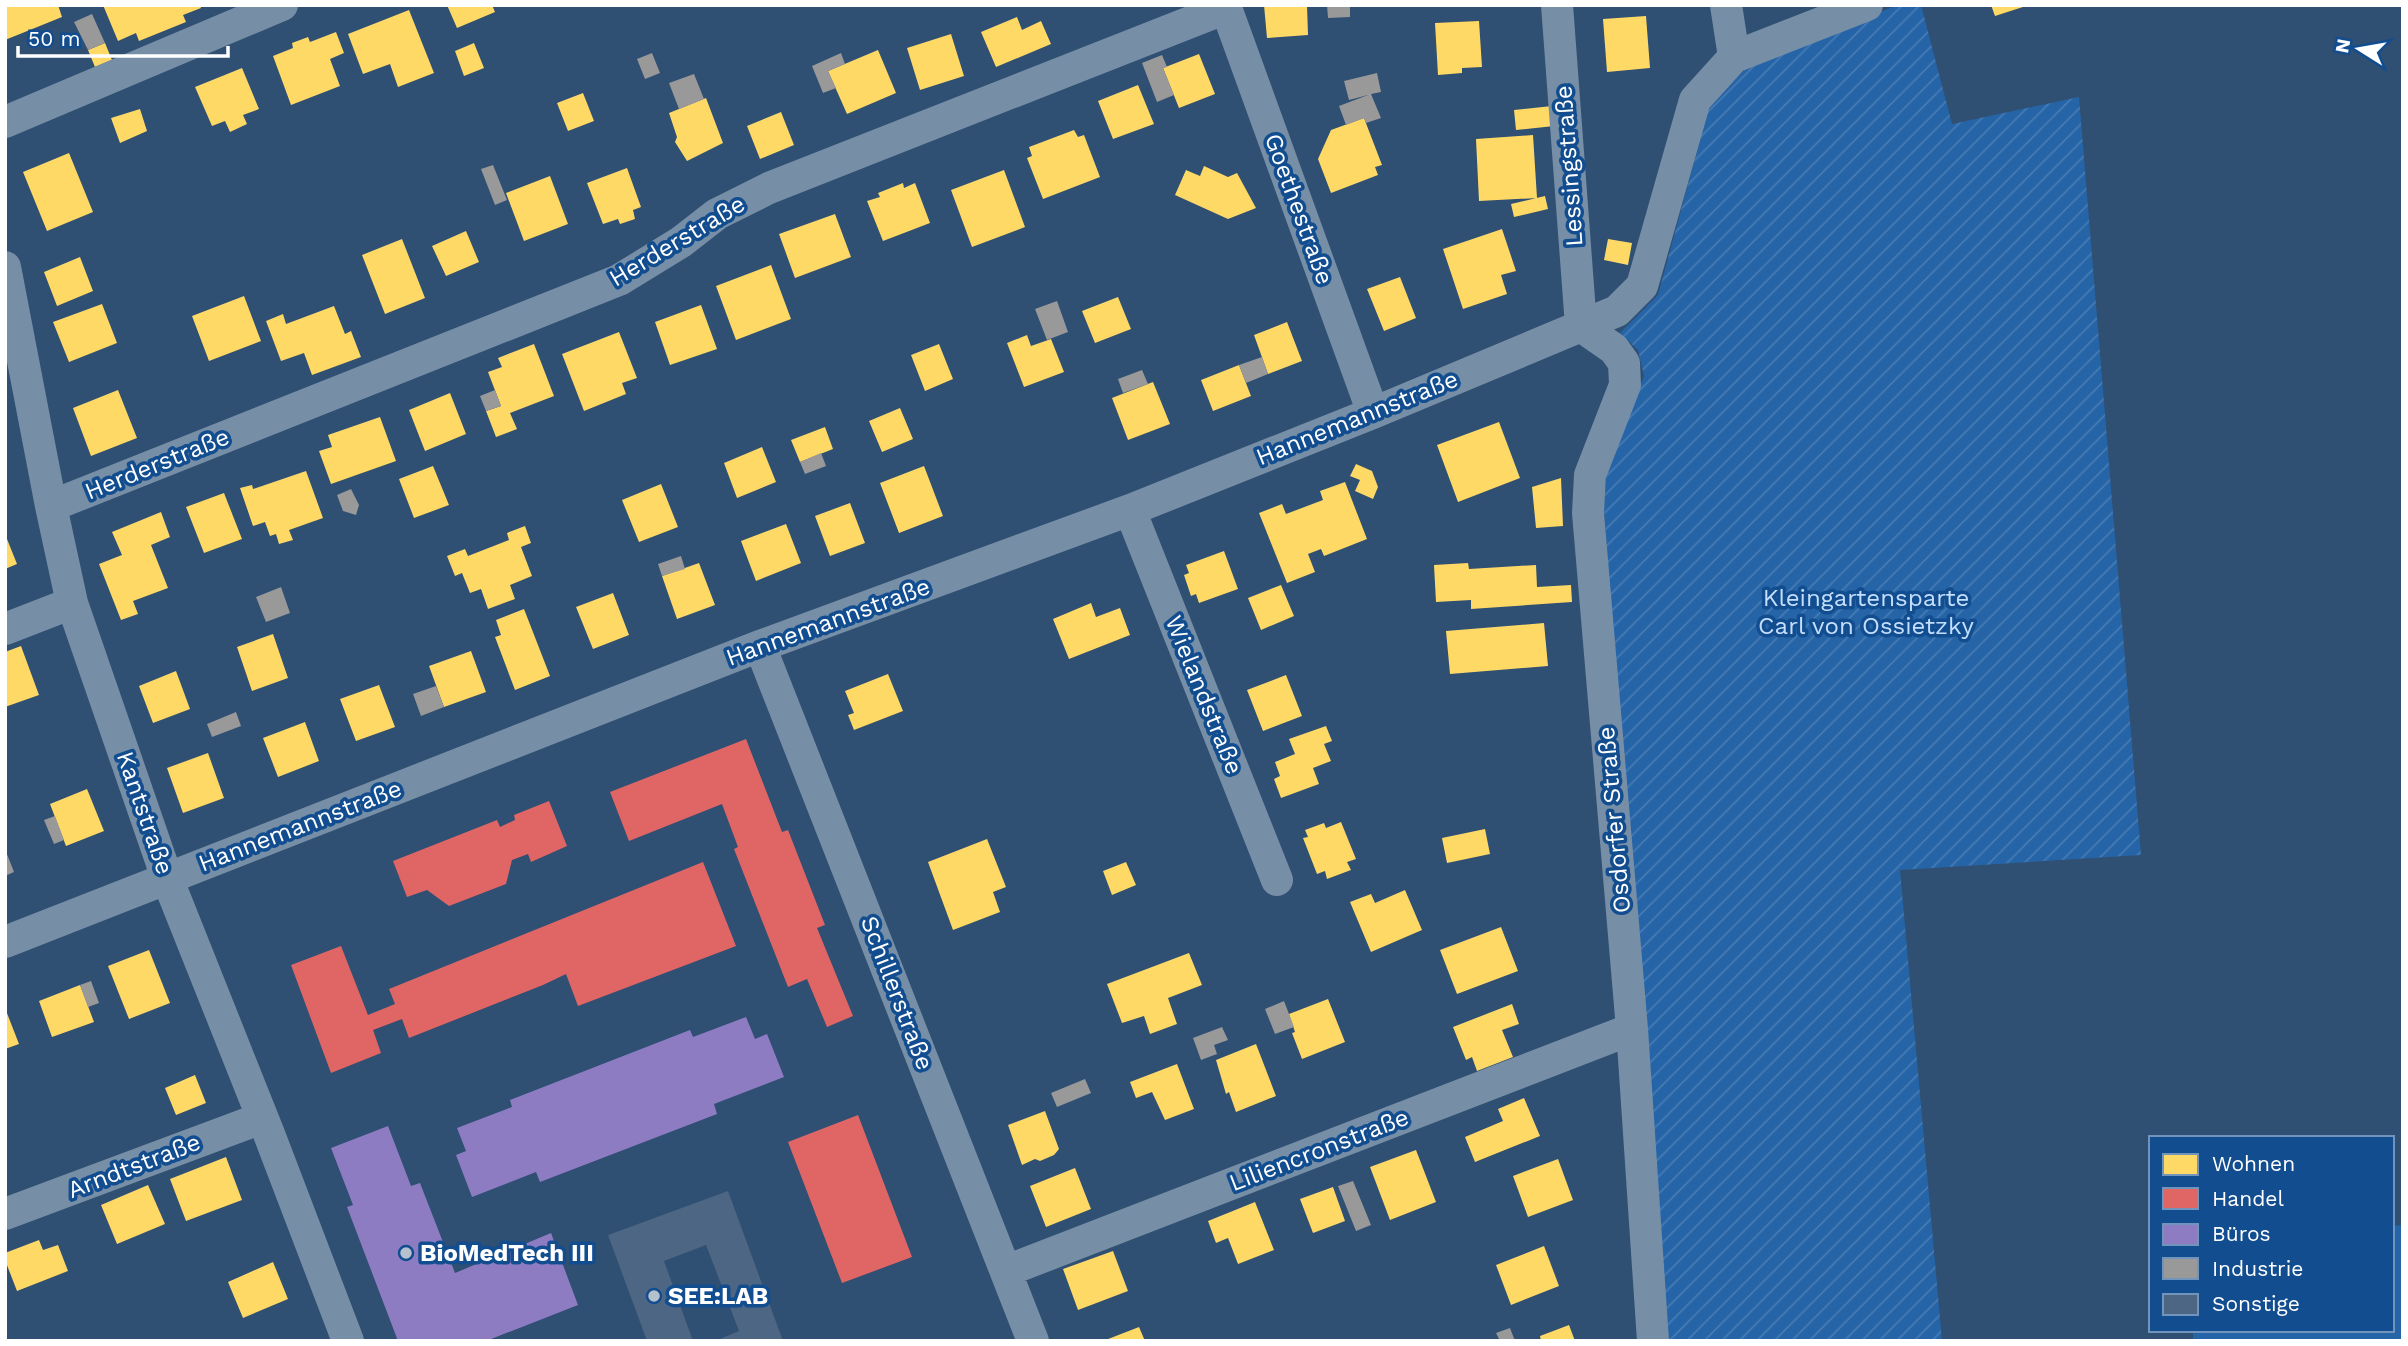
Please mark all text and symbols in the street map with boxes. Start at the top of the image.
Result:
scale bar [18,14,228,58]
north arrow [2324,14,2394,84]
text: 50 m [28,26,80,51]
text: N [2330,37,2355,55]
street label: Lessingstraße [1549,84,1589,248]
street label: Goethestraße [1259,130,1339,288]
street label: Herderstraße [604,190,750,292]
street label: Hannemannstraße [1252,365,1462,471]
street label: Herderstraße [81,422,233,506]
street label: Hannemannstraße [722,572,934,672]
park label: Kleingartensparte Carl von Ossietzky [1758,584,1975,640]
street label: Wielandstraße [1159,612,1249,778]
street label: Osdorfer Straße [1592,725,1636,915]
street label: Kantstraße [111,748,179,878]
street label: Hannemannstraße [195,774,405,878]
street label: Schillerstraße [855,912,939,1074]
street label: Liliencronstraße [1225,1103,1413,1197]
street label: Arndtstraße [64,1128,204,1204]
legend [2149,1136,2394,1332]
text: Wohnen [2212,1151,2295,1176]
text: Handel [2212,1186,2284,1211]
text: Büros [2212,1221,2271,1246]
place label: BioMedTech III [420,1239,594,1267]
marker: BioMedTech III [398,1245,414,1261]
text: Industrie [2212,1256,2303,1281]
place label: SEE:LAB [668,1282,768,1310]
marker: SEE:LAB [646,1288,662,1304]
text: Sonstige [2212,1291,2300,1316]

